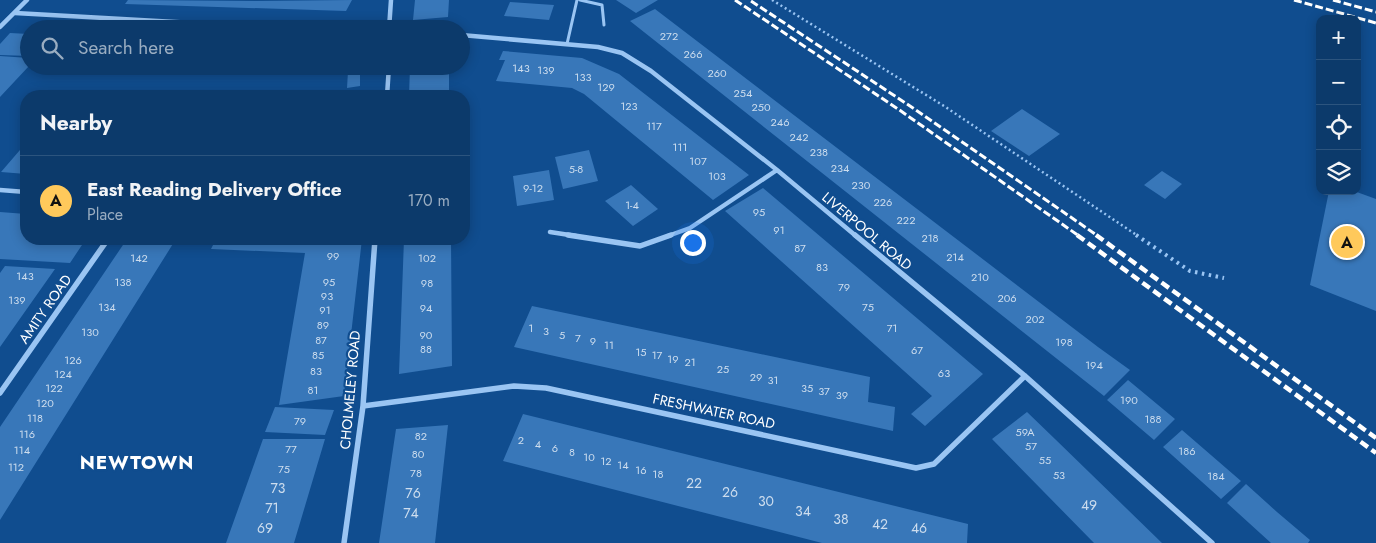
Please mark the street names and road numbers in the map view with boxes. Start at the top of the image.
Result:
street label: LIVERPOOL ROAD [818,187,916,275]
street label: AMITY ROAD [14,270,76,348]
street label: CHOLMELEY ROAD [335,330,365,450]
street label: FRESHWATER ROAD [651,388,777,434]

